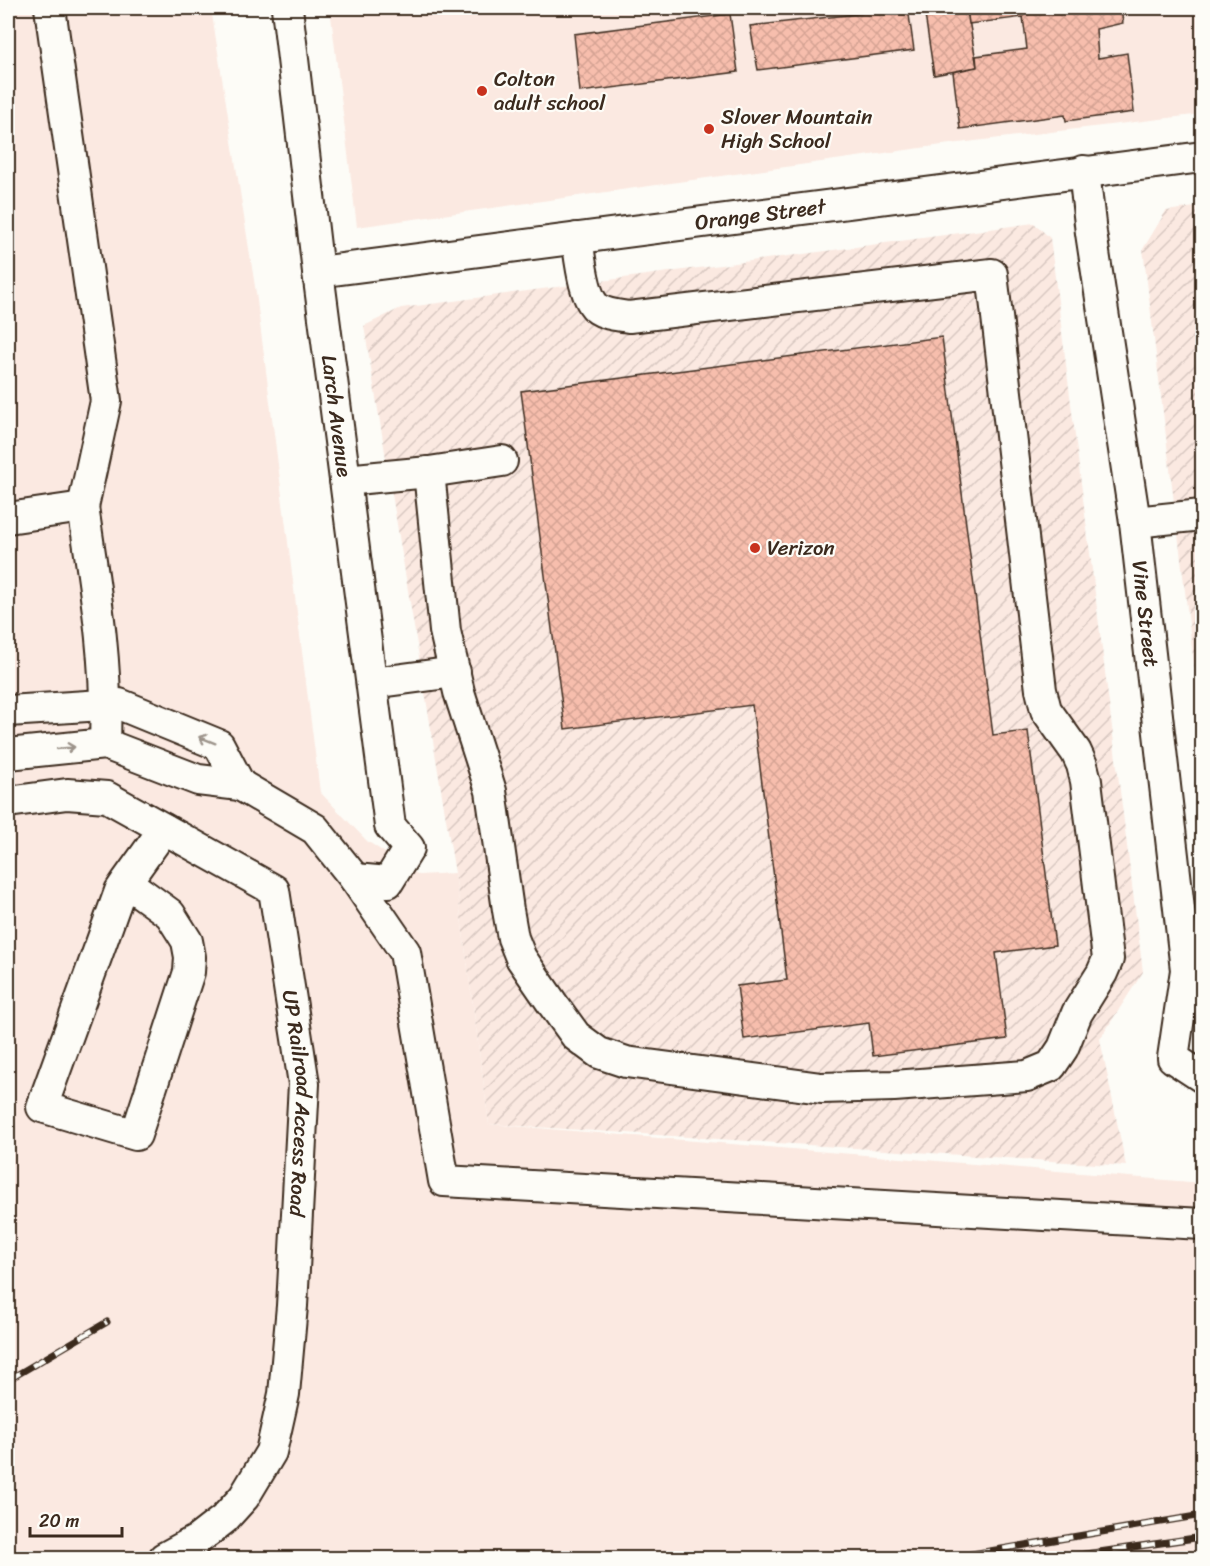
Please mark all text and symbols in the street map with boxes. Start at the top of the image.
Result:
place label: Colton adult school [494,60,606,122]
marker: Colton adult school [475,84,489,98]
place label: Slover Mountain High School [721,98,873,160]
marker: Slover Mountain High School [702,122,716,136]
street label: Orange Street [693,187,829,242]
street label: Larch Avenue [310,353,363,479]
place label: Verizon [767,529,835,567]
marker: Verizon [748,541,762,555]
street label: Vine Street [1121,558,1170,669]
one-way arrow [198,734,217,745]
one-way arrow [55,742,75,753]
street label: UP Railroad Access Road [271,987,323,1219]
scale bar [30,1500,122,1538]
text: 20 m [39,1505,79,1537]

